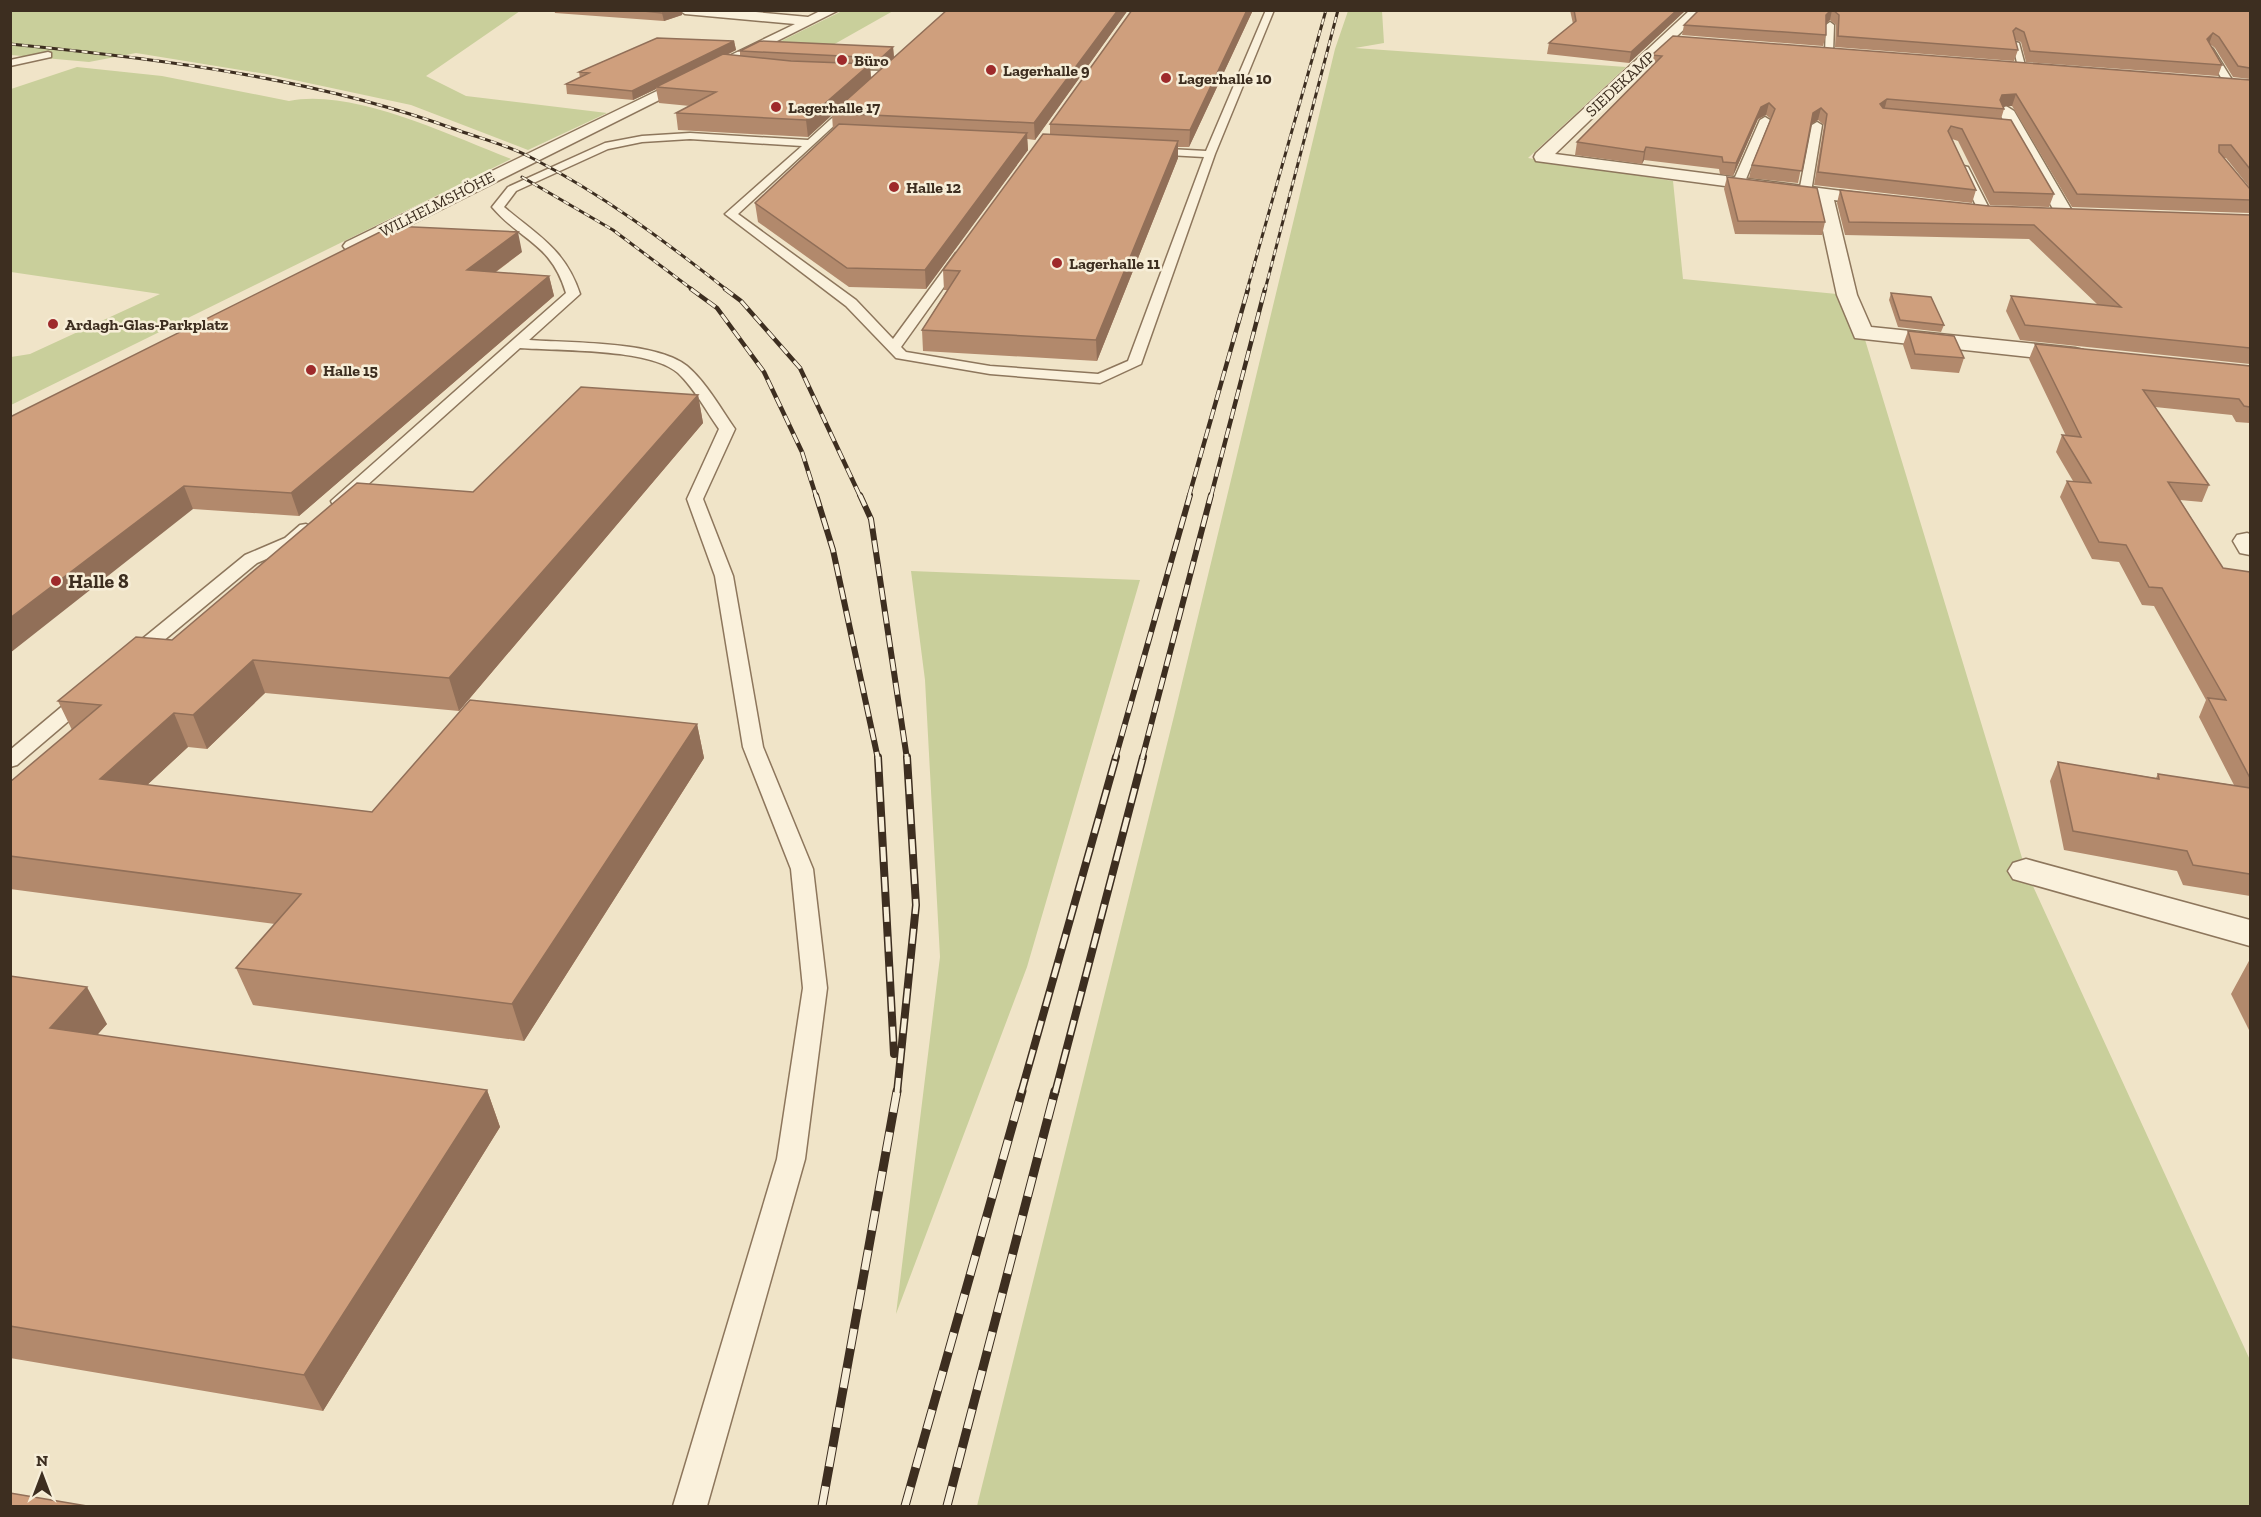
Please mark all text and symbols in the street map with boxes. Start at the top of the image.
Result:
street label: SIEDEKAMP [1582,47,1658,121]
place label: Büro [854,51,889,70]
marker: Büro [835,53,849,67]
place label: Lagerhalle 9 [1003,61,1090,80]
marker: Lagerhalle 9 [984,63,998,77]
place label: Lagerhalle 10 [1178,69,1272,88]
marker: Lagerhalle 10 [1159,71,1173,85]
place label: Lagerhalle 17 [788,98,880,117]
marker: Lagerhalle 17 [769,100,783,114]
street label: WILHELMSHÖHE [376,167,498,241]
place label: Halle 12 [906,178,961,197]
marker: Halle 12 [887,180,901,194]
place label: Lagerhalle 11 [1069,254,1160,273]
marker: Lagerhalle 11 [1050,256,1064,270]
place label: Ardagh-Glas-Parkplatz [65,315,229,334]
marker: Ardagh-Glas-Parkplatz [46,317,60,331]
place label: Halle 15 [323,361,378,380]
marker: Halle 15 [304,363,318,377]
place label: Halle 8 [68,569,129,593]
marker: Halle 8 [49,574,63,588]
north arrow [12,1445,72,1505]
text: N [36,1451,48,1470]

